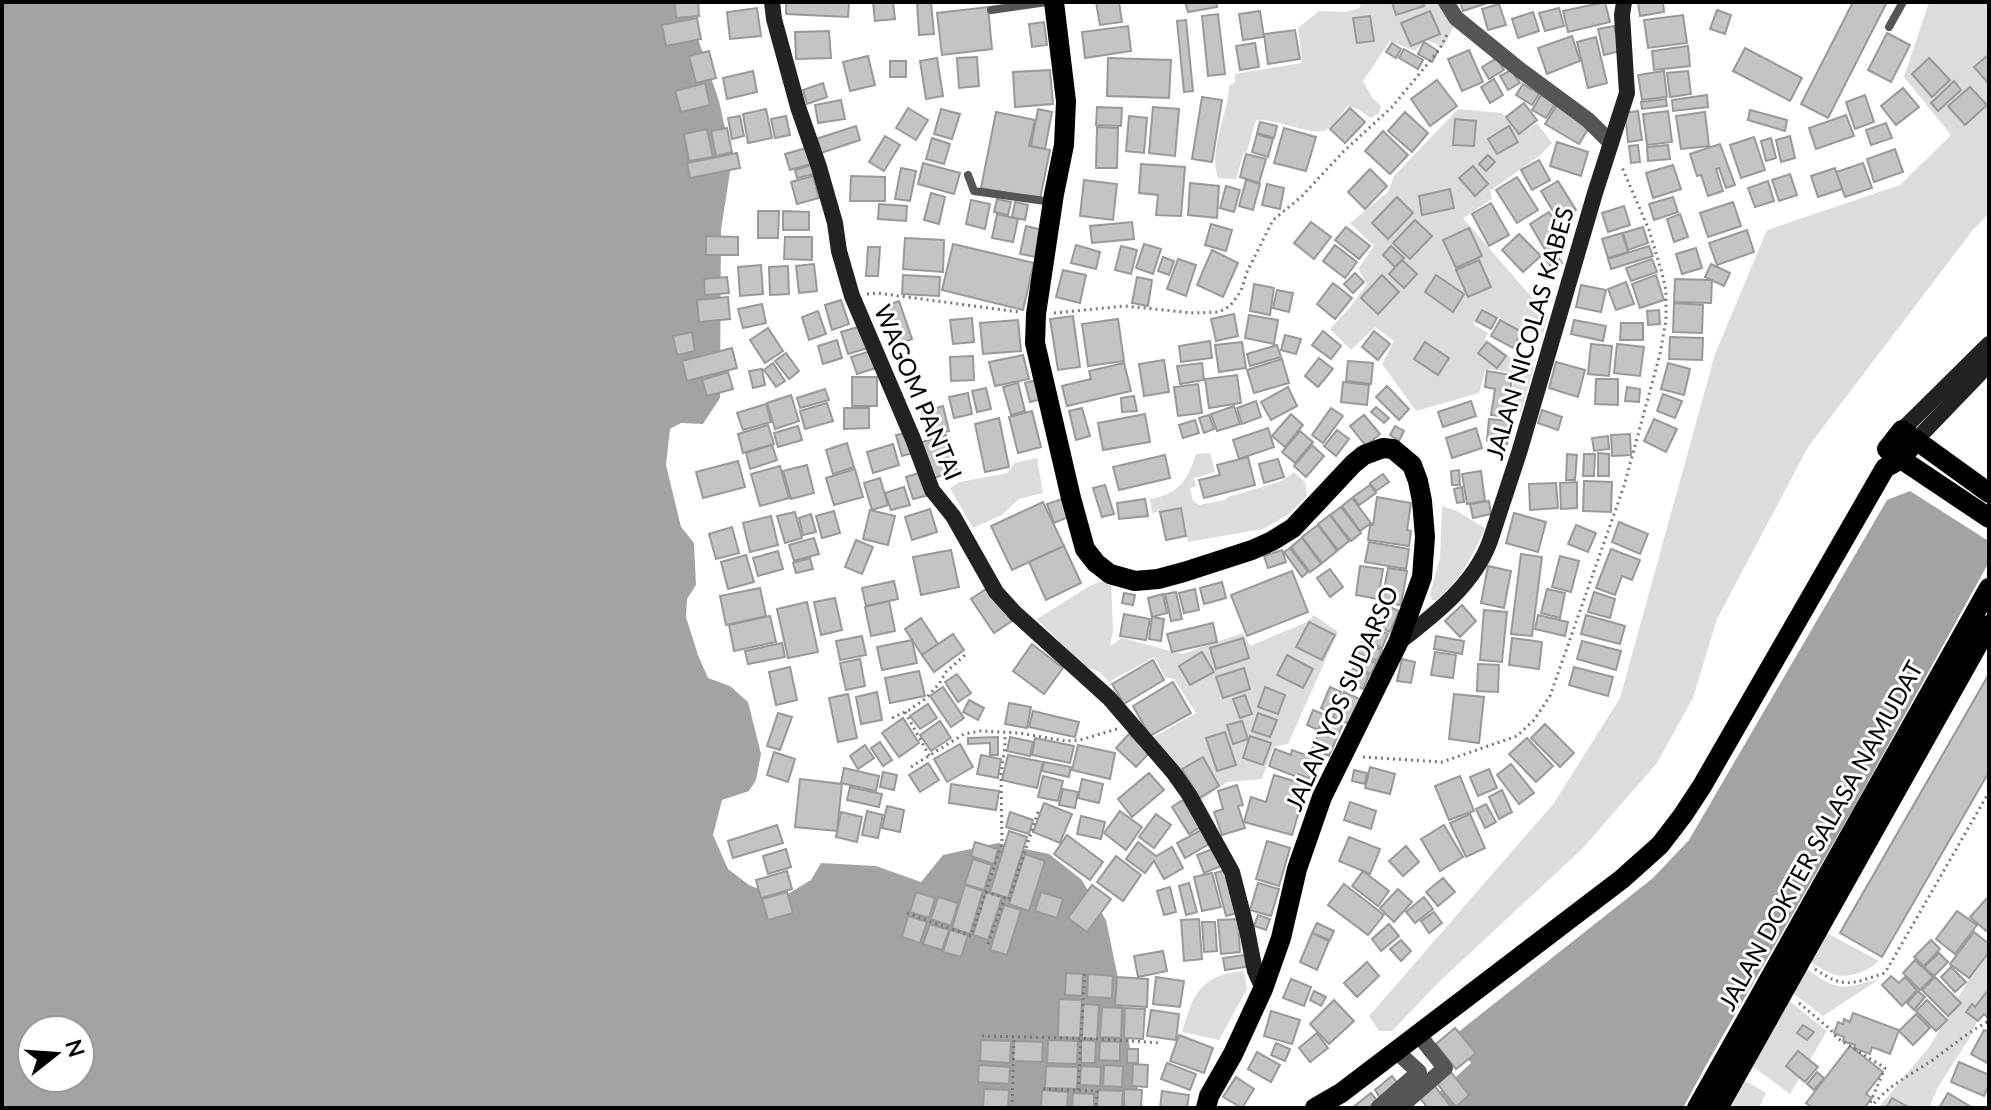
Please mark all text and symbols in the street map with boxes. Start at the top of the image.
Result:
street label: JALAN NICOLAS KABES [1479,203,1579,463]
street label: WAGOM PANTAI [869,300,969,484]
street label: JALAN YOS SUDARSO [1278,581,1404,815]
street label: JALAN DOKTER SALASA NAMUDAT [1712,655,1928,1015]
north arrow [16,1014,96,1094]
text: N [60,1036,91,1060]

